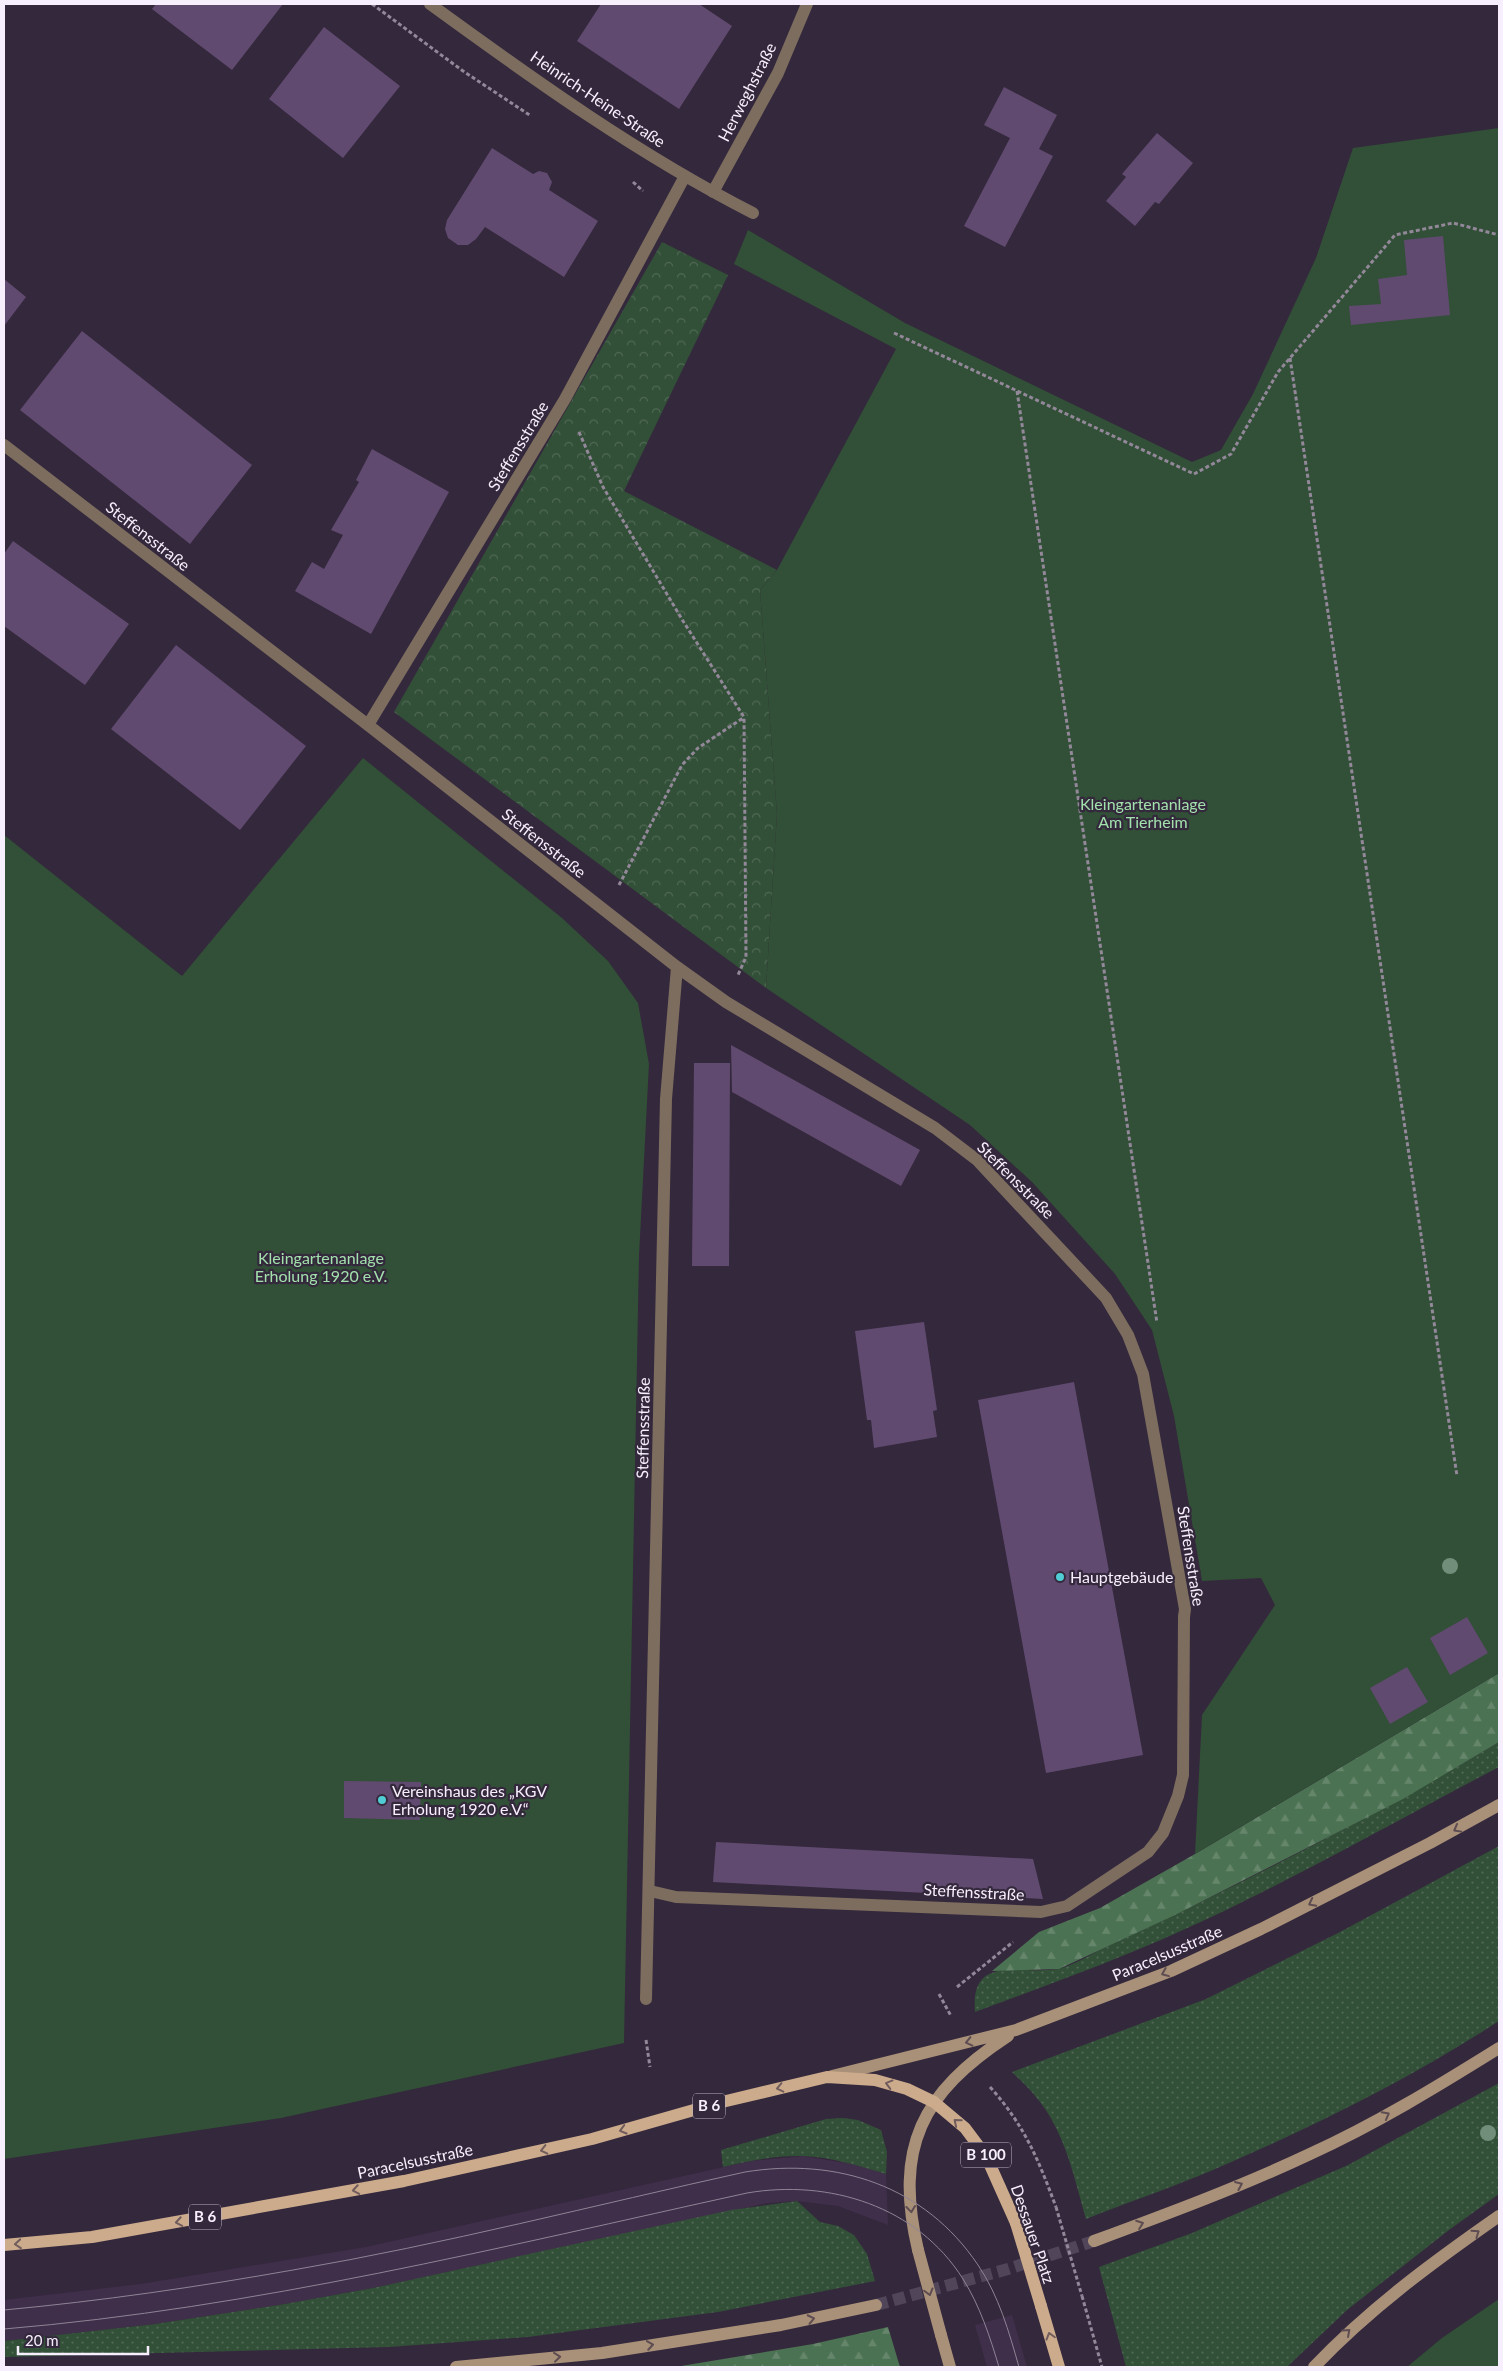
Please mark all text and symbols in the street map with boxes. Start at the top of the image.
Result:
street label: Herweghstraße [713,39,780,144]
street label: Heinrich-Heine-Straße [527,46,669,151]
street label: Steffensstraße [483,398,552,494]
street label: Steffensstraße [103,497,194,574]
park label: Kleingartenanlage Am Tierheim [1080,794,1206,831]
street label: Steffensstraße [499,804,590,881]
street label: Steffensstraße [974,1137,1059,1222]
park label: Kleingartenanlage Erholung 1920 e.V. [255,1248,387,1285]
street label: Steffensstraße [632,1377,653,1479]
street label: Steffensstraße [1174,1504,1209,1607]
place label: Hauptgebäude [1070,1567,1173,1586]
marker: Hauptgebäude [1054,1571,1066,1583]
place label: Vereinshaus des „KGV Erholung 1920 e.V.“ [392,1781,547,1818]
marker: Vereinshaus des „KGV Erholung 1920 e.V.“ [376,1794,388,1806]
one-way arrow [1453,1822,1462,1832]
street label: Steffensstraße [923,1879,1025,1904]
one-way arrow [1308,1897,1317,1907]
street label: Paracelsusstraße [1109,1921,1225,1984]
one-way arrow [1161,1966,1170,1977]
one-way arrow [964,2036,973,2047]
one-way arrow [886,2080,894,2090]
one-way arrow [775,2082,784,2093]
road number: B 6 [693,2094,725,2118]
one-way arrow [1380,2111,1389,2121]
one-way arrow [954,2119,963,2127]
one-way arrow [619,2125,627,2135]
street label: Paracelsusstraße [355,2139,474,2182]
road number: B 100 [961,2142,1011,2168]
one-way arrow [540,2144,549,2154]
one-way arrow [1234,2180,1243,2191]
street label: Dessauer Platz [1008,2182,1059,2286]
one-way arrow [352,2184,361,2194]
road number: B 6 [189,2204,221,2230]
one-way arrow [905,2205,916,2213]
one-way arrow [175,2216,184,2226]
one-way arrow [1135,2220,1144,2230]
one-way arrow [1470,2230,1479,2239]
one-way arrow [14,2238,22,2249]
one-way arrow [924,2288,934,2296]
one-way arrow [806,2314,815,2325]
scale bar [18,2324,148,2356]
one-way arrow [1342,2329,1351,2338]
text: 20 m [25,2331,59,2349]
one-way arrow [1045,2333,1055,2341]
one-way arrow [646,2341,655,2351]
one-way arrow [553,2352,561,2363]

